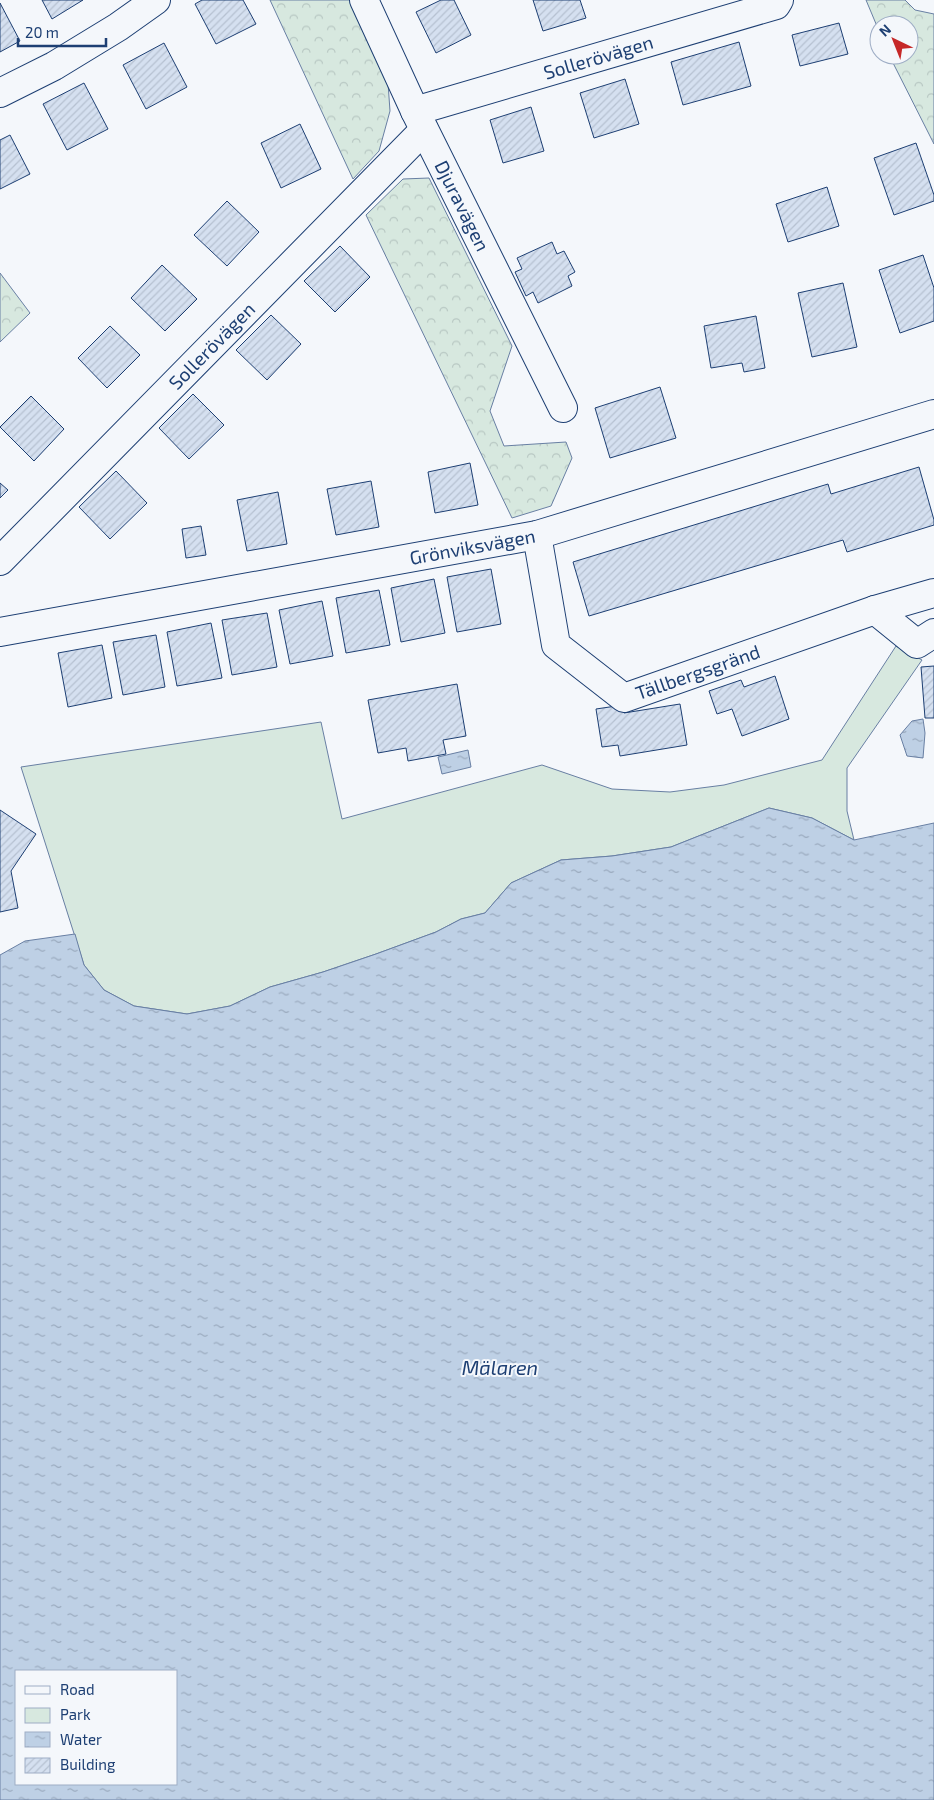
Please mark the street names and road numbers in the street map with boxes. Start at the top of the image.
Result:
street label: Sollerövägen [541,30,656,84]
street label: Djuravägen [430,156,495,255]
street label: Sollerövägen [164,297,259,394]
street label: Grönviksvägen [408,524,537,569]
street label: Tällbergsgränd [632,639,763,704]

